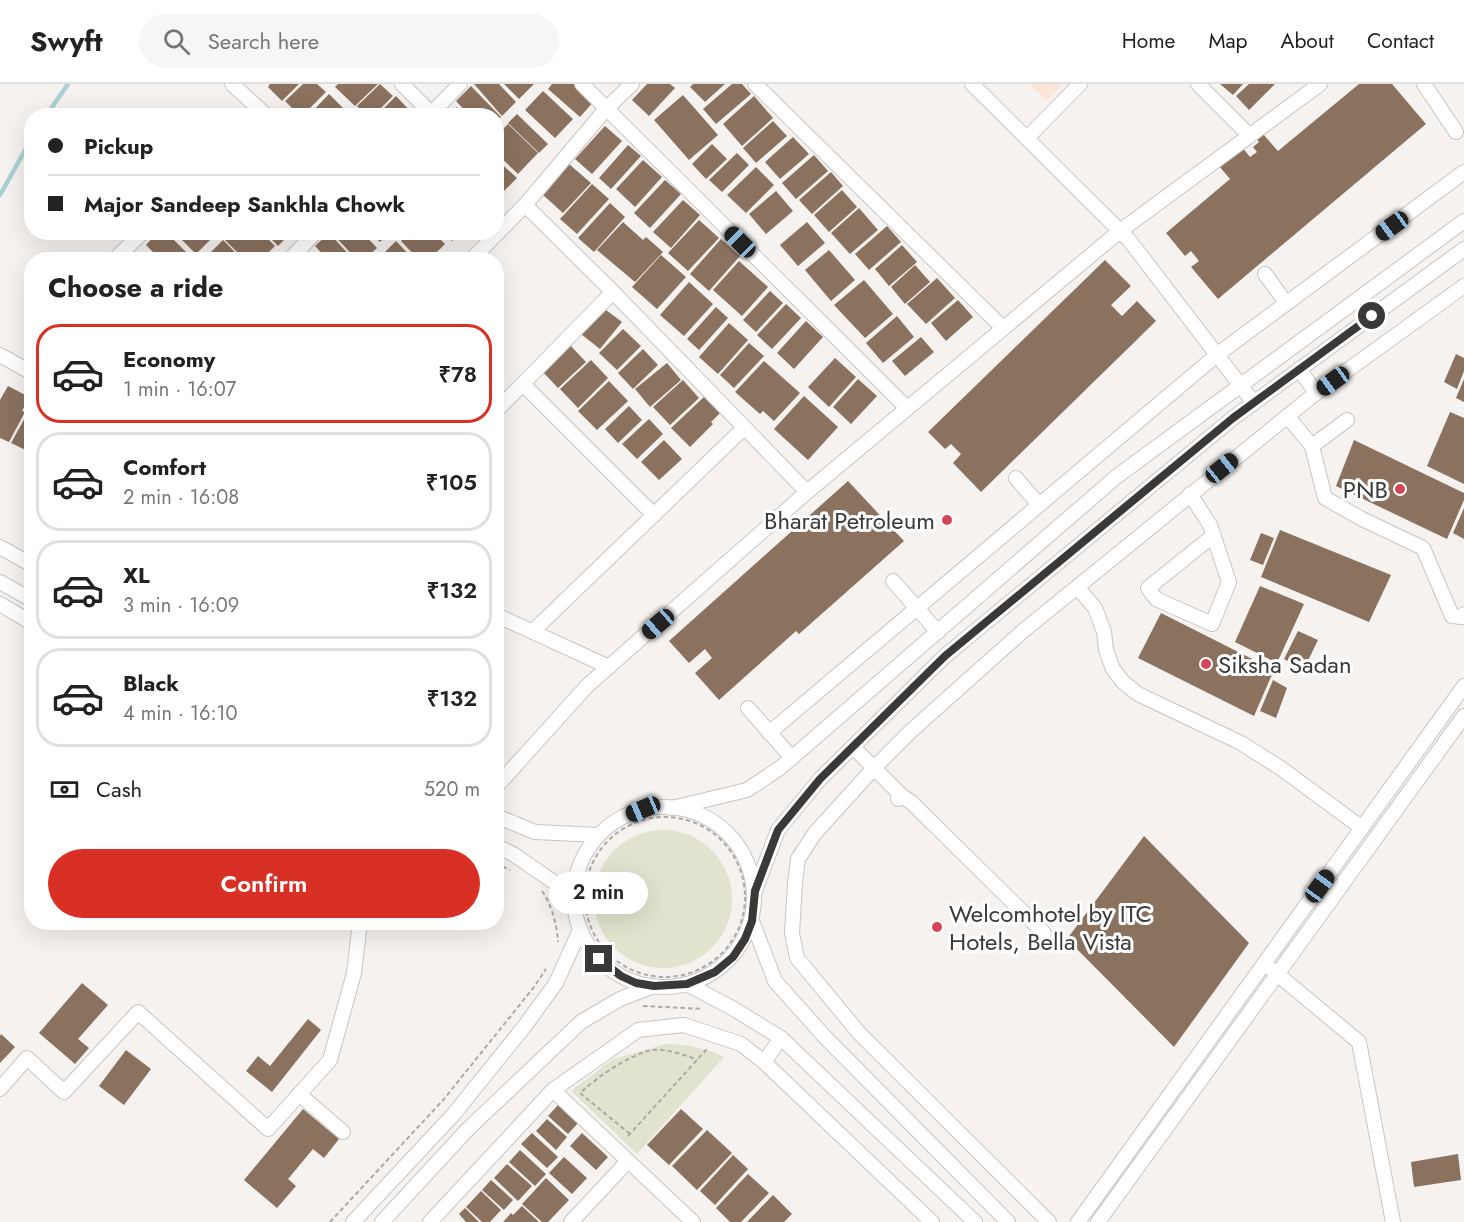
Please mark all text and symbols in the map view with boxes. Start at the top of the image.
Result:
search box [139,14,559,68]
text: Swyft [30,21,103,62]
icon: search [160,25,193,58]
text: Search here [208,25,319,57]
text: Home [1122,26,1175,56]
text: Map [1208,26,1248,56]
text: About [1281,26,1334,56]
text: Contact [1367,26,1434,56]
text: Pickup [84,130,153,162]
text: Major Sandeep Sankhla Chowk [84,188,405,220]
car [1372,208,1412,244]
car [721,223,759,261]
text: Choose a ride [48,268,223,307]
route start [1358,302,1385,329]
text: Economy [123,343,215,375]
icon: car [51,347,105,401]
text: ₹78 [438,358,477,390]
car [1313,363,1353,399]
text: 1 min · 16:07 [123,375,236,404]
car [1202,450,1242,486]
text: Comfort [123,451,206,483]
icon: car [51,455,105,509]
text: ₹105 [426,466,477,498]
place label: PNB [1343,472,1388,507]
marker: PNB [1393,482,1407,496]
text: 2 min · 16:08 [123,483,239,512]
place label: Bharat Petroleum [764,503,935,538]
marker: Bharat Petroleum [940,513,954,527]
text: XL [123,559,150,591]
icon: car [51,563,105,617]
text: ₹132 [427,574,477,606]
text: 3 min · 16:09 [123,591,239,620]
car [639,605,677,643]
place label: Siksha Sadan [1218,647,1352,682]
marker: Siksha Sadan [1199,657,1213,671]
text: Black [123,667,179,699]
icon: car [51,671,105,725]
text: ₹132 [427,682,477,714]
text: 4 min · 16:10 [123,699,237,728]
icon: cash [48,773,81,806]
text: Cash [96,773,142,805]
text: 520 m [424,775,480,804]
car [623,794,663,824]
button: Confirm [48,849,480,918]
car [1302,866,1338,906]
callout: 2 min [550,872,648,914]
text: 2 min [573,878,624,907]
place label: Welcomhotel by ITC Hotels, Bella Vista [949,896,1152,959]
marker: Welcomhotel by ITC Hotels, Bella Vista [930,920,944,934]
route end [585,945,612,972]

